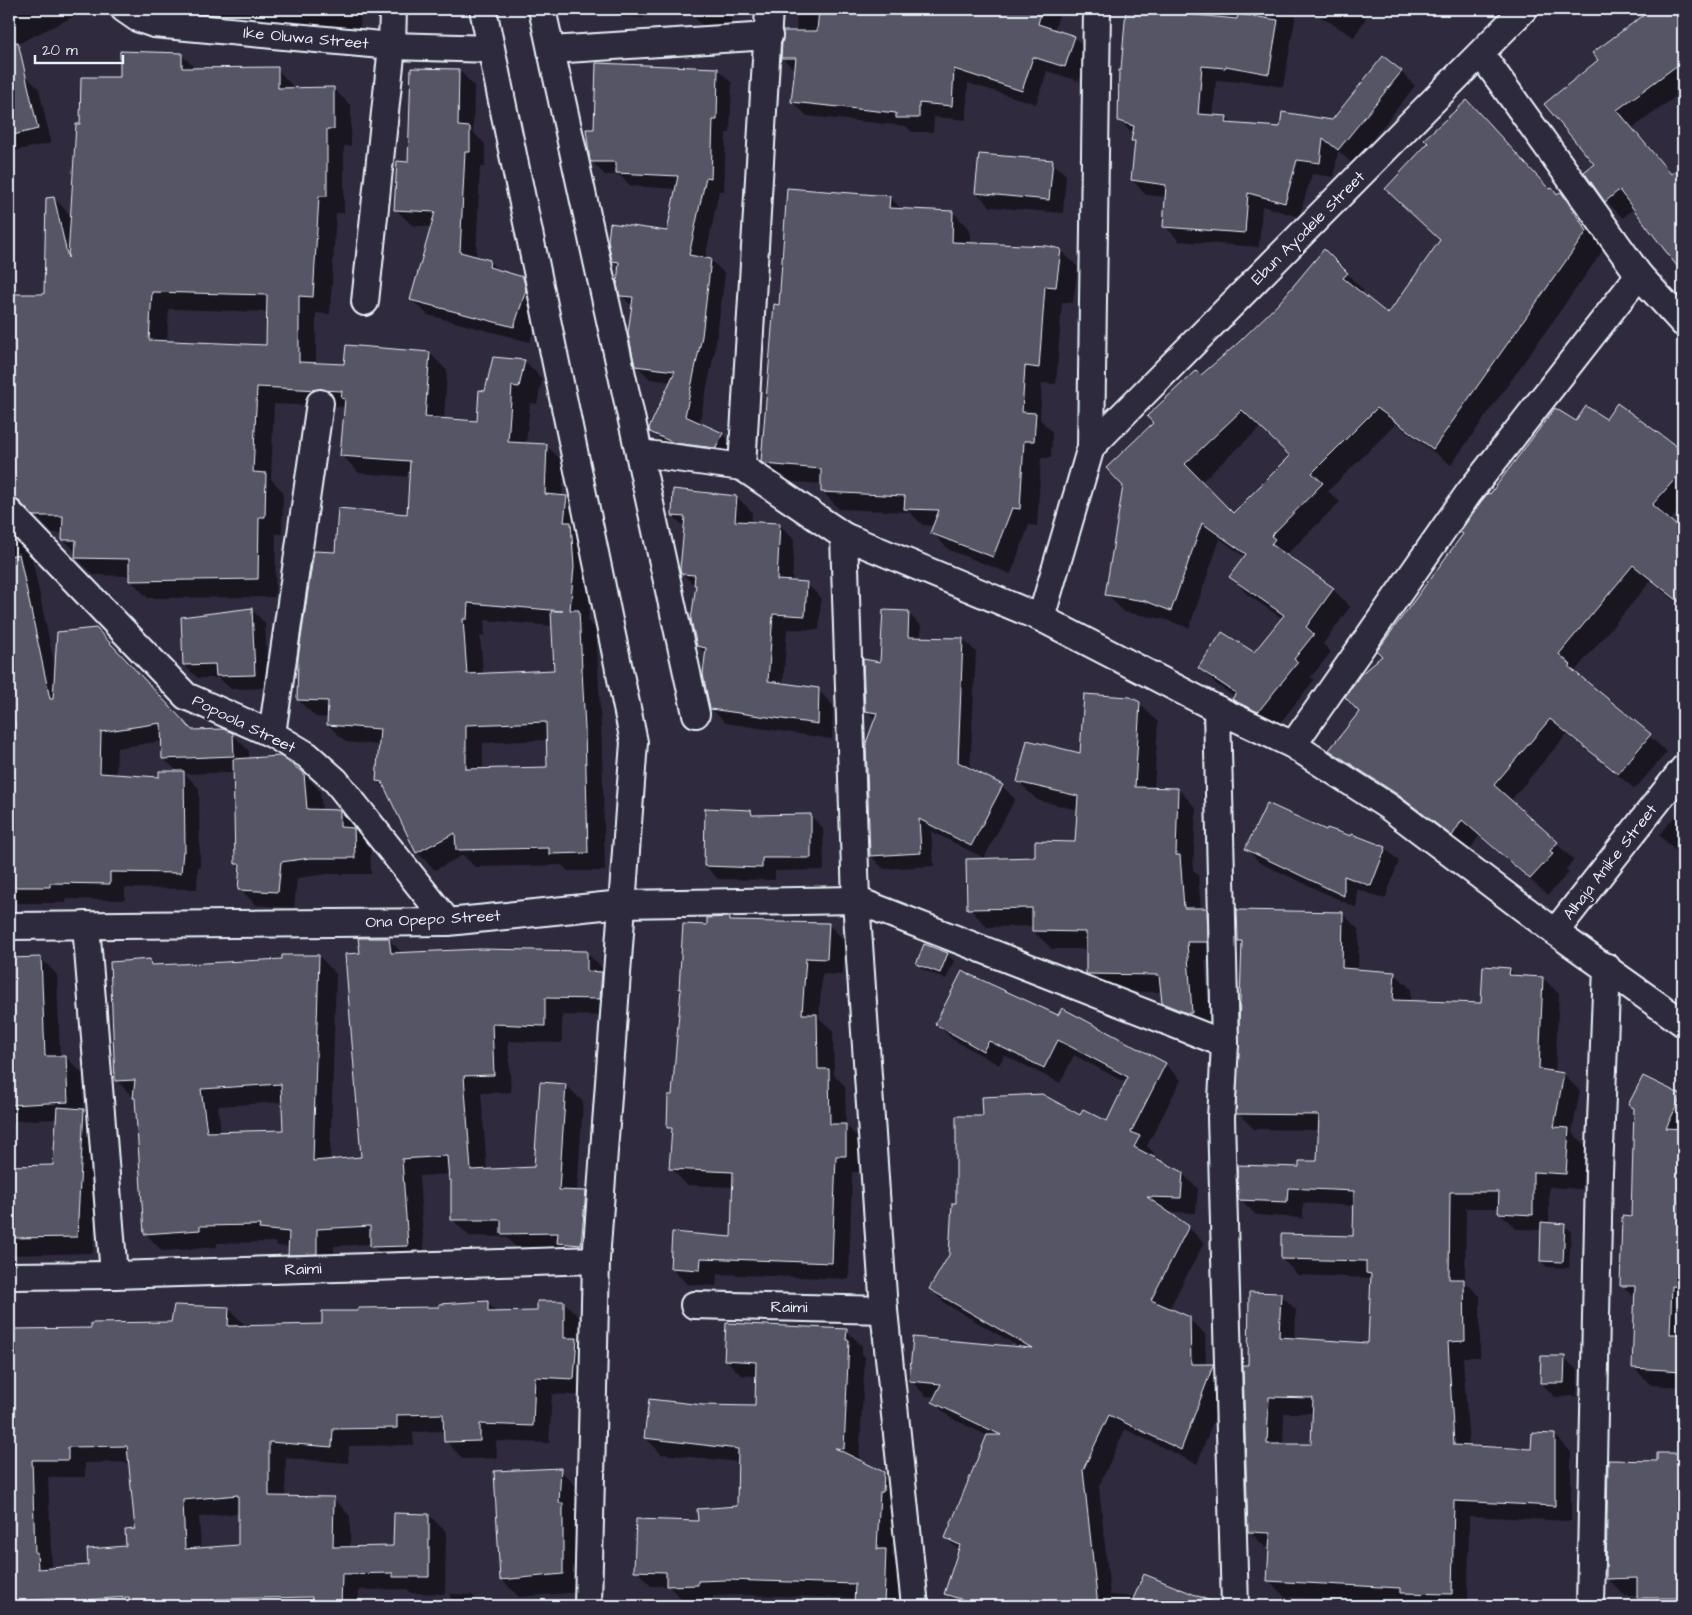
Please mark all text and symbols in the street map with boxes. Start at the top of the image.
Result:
street label: Ike Oluwa Street [243,22,370,54]
scale bar [35,32,122,64]
text: 20 m [42,40,78,61]
street label: Ebun Ayodele Street [1246,166,1371,291]
street label: Popoola Street [189,689,300,759]
street label: Alhaja Anike Street [1558,799,1662,924]
street label: Ona Opepo Street [365,904,502,934]
street label: Raimi [284,1257,322,1281]
street label: Raimi [770,1296,808,1318]

